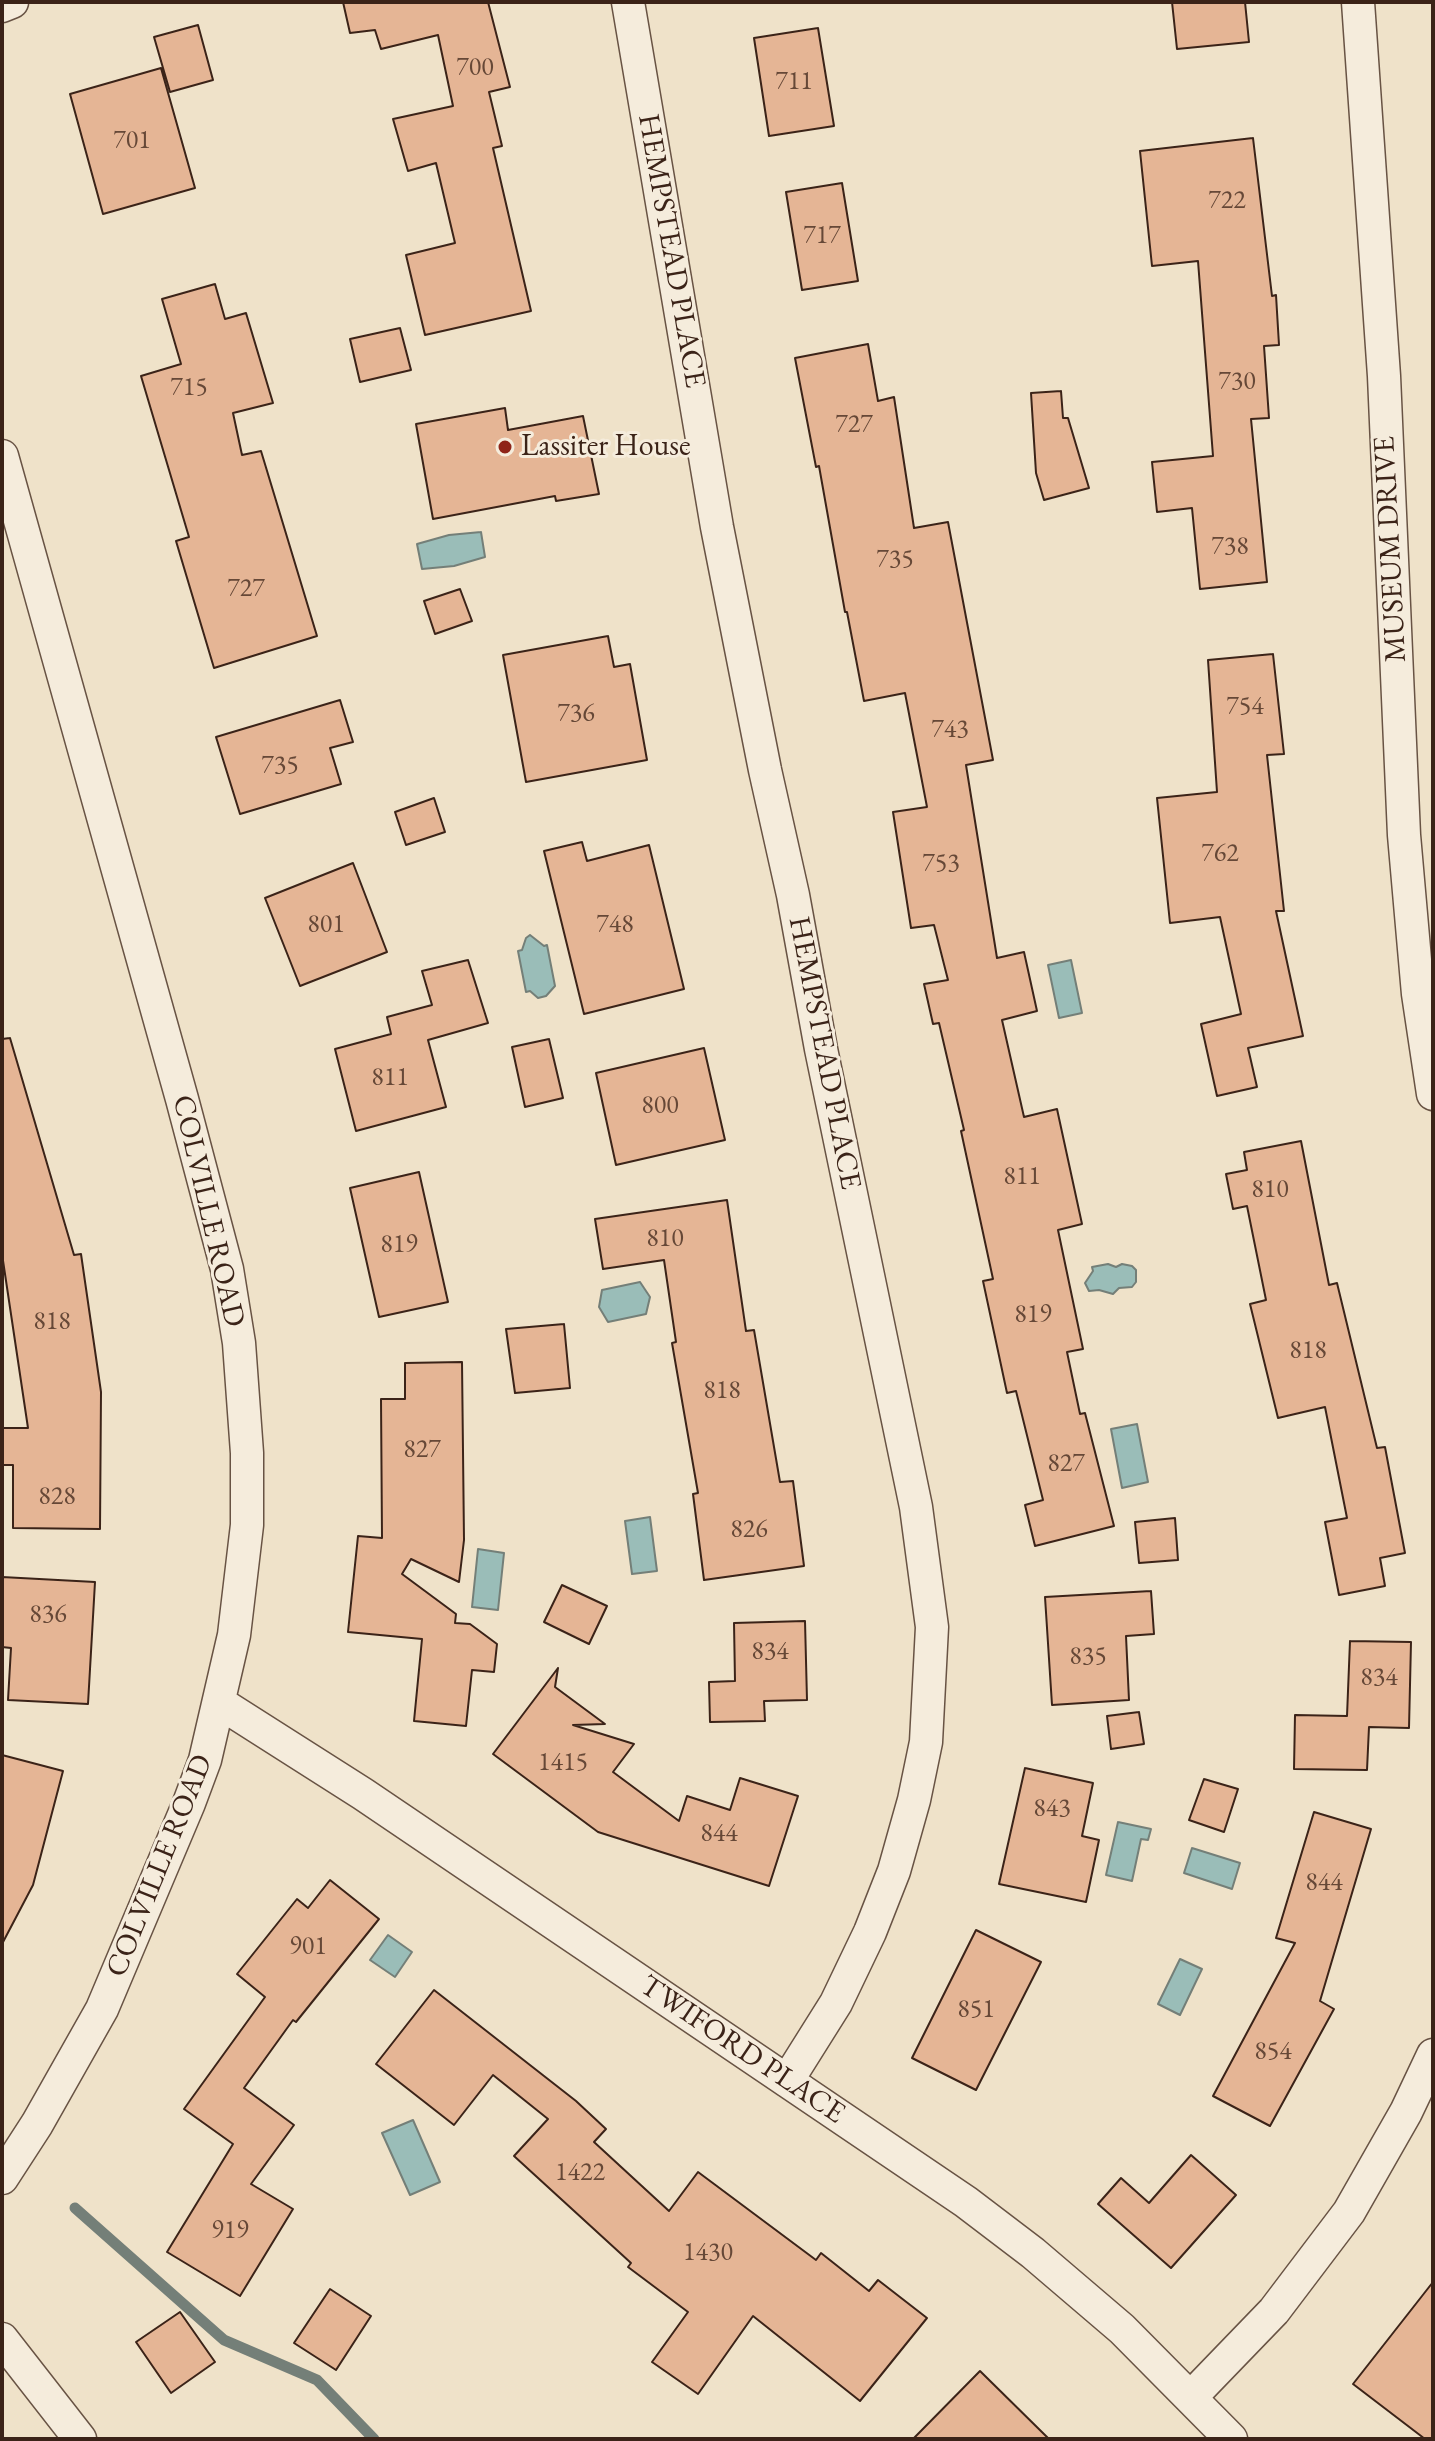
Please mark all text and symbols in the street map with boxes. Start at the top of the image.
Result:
house number: 700 [456,52,494,84]
house number: 711 [775,66,813,98]
street label: HEMPSTEAD PLACE [629,111,713,391]
house number: 701 [113,125,151,157]
house number: 722 [1208,185,1246,217]
house number: 717 [803,220,841,252]
house number: 730 [1218,366,1256,398]
house number: 715 [170,372,208,404]
house number: 727 [835,409,873,441]
place label: Lassiter House [521,429,691,465]
street label: MUSEUM DRIVE [1367,435,1415,663]
marker: Lassiter House [496,438,514,456]
house number: 738 [1211,531,1249,563]
house number: 735 [876,544,914,576]
house number: 727 [227,573,265,605]
house number: 754 [1226,691,1264,723]
house number: 736 [557,698,595,730]
house number: 743 [931,714,969,746]
house number: 735 [261,750,299,782]
house number: 762 [1201,838,1239,870]
house number: 753 [922,848,960,880]
house number: 801 [307,909,345,941]
house number: 748 [596,909,634,941]
street label: HEMPSTEAD PLACE [780,913,868,1193]
house number: 811 [371,1062,409,1094]
house number: 800 [641,1090,679,1122]
street label: COLVILLE ROAD [164,1092,252,1330]
house number: 811 [1003,1161,1041,1193]
house number: 810 [1251,1174,1289,1206]
house number: 810 [646,1223,684,1255]
house number: 819 [380,1229,418,1261]
house number: 819 [1014,1299,1052,1331]
house number: 818 [33,1306,71,1338]
house number: 818 [1289,1335,1327,1367]
house number: 818 [703,1375,741,1407]
house number: 827 [403,1434,441,1466]
house number: 827 [1047,1448,1085,1480]
house number: 828 [38,1481,76,1513]
house number: 826 [730,1514,768,1546]
house number: 836 [29,1599,67,1631]
house number: 834 [751,1636,789,1668]
house number: 835 [1069,1641,1107,1673]
house number: 834 [1360,1662,1398,1694]
house number: 1415 [538,1747,588,1779]
street label: COLVILLE ROAD [99,1749,221,1983]
house number: 843 [1033,1793,1071,1825]
house number: 844 [700,1818,738,1850]
house number: 844 [1305,1867,1343,1899]
house number: 901 [289,1931,327,1963]
street label: TWIFORD PLACE [633,1968,851,2132]
house number: 851 [957,1994,995,2026]
house number: 854 [1254,2036,1292,2068]
house number: 1422 [555,2157,605,2189]
house number: 919 [211,2215,249,2247]
house number: 1430 [683,2237,733,2269]

